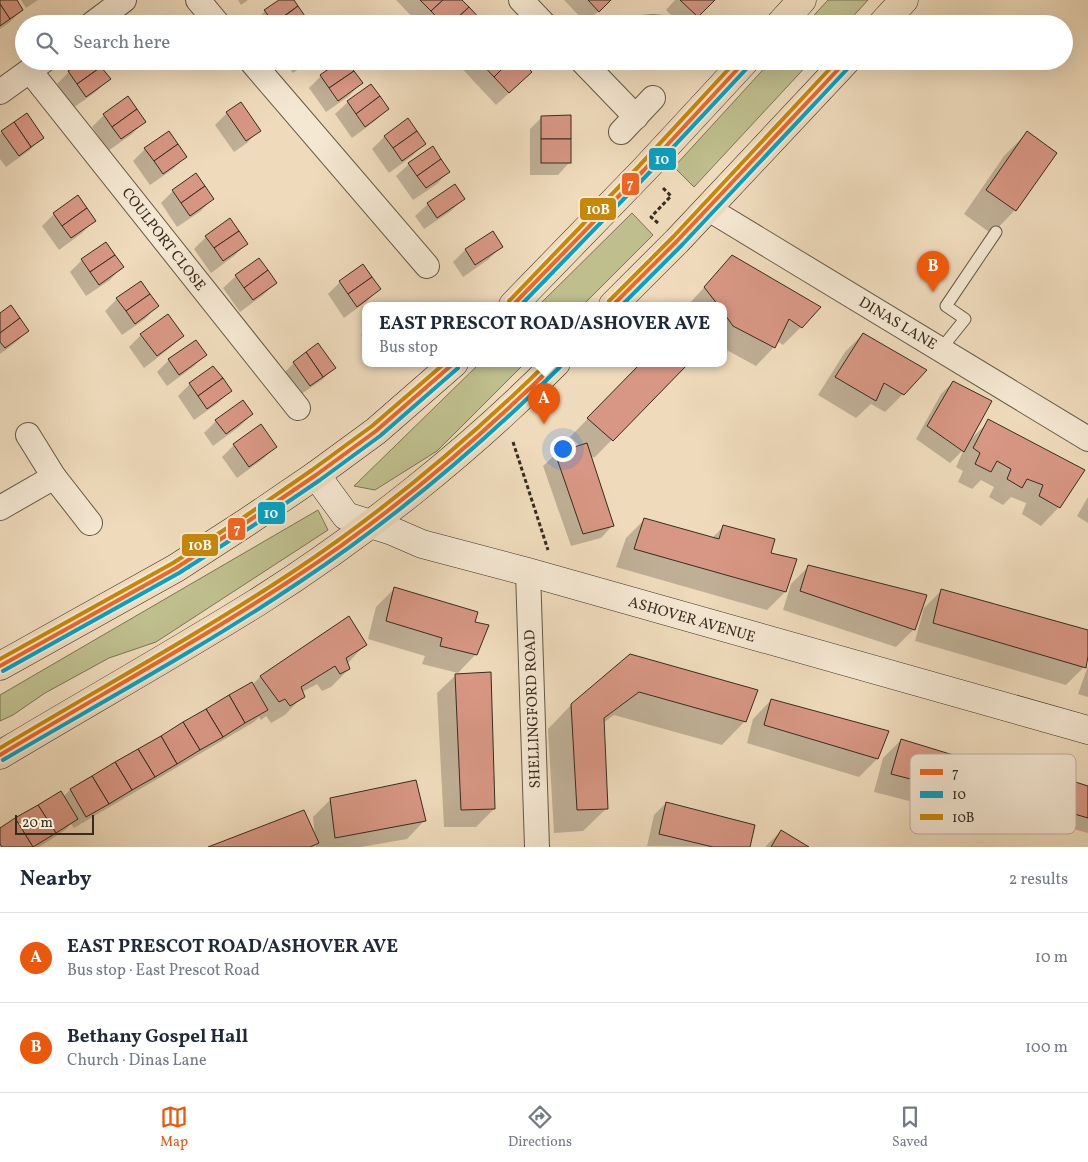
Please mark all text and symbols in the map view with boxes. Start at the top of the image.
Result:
search box [15,15,1073,70]
icon: search [33,29,61,57]
text: Search here [73,30,170,56]
line badge: 10 [648,147,677,171]
text: 10 [655,151,669,170]
line badge: 7 [621,172,640,196]
text: 7 [627,176,634,195]
street label: COULPORT CLOSE [116,184,210,296]
line badge: 10B [579,197,617,221]
text: 10B [586,201,610,220]
pin: B [917,251,949,292]
street label: DINAS LANE [854,293,940,356]
popup [362,302,727,367]
text: EAST PRESCOT ROAD/ASHOVER AVE [379,311,710,337]
text: Bus stop [379,337,438,359]
pin: A [528,383,560,424]
your location [550,436,576,462]
line badge: 10 [257,501,286,525]
text: 10 [264,505,278,524]
line badge: 7 [227,517,246,541]
text: 7 [234,521,241,540]
line badge: 10B [181,533,219,557]
text: 10B [188,537,212,556]
street label: ASHOVER AVENUE [626,592,758,649]
street label: SHELLINGFORD ROAD [520,629,547,789]
legend [910,754,1076,834]
text: 7 [952,764,959,783]
text: 10 [952,786,966,805]
text: 10B [952,809,975,828]
scale bar [15,812,94,835]
text: 20 m [22,814,53,833]
text: Nearby [20,865,91,894]
text: 2 results [1009,869,1068,891]
text: EAST PRESCOT ROAD/ASHOVER AVE [67,934,398,960]
text: A [30,947,42,969]
text: 10 m [1035,947,1068,969]
text: Bus stop · East Prescot Road [67,960,260,982]
text: Bethany Gospel Hall [67,1024,248,1050]
text: B [31,1037,41,1059]
text: 100 m [1025,1037,1068,1059]
text: Church · Dinas Lane [67,1050,207,1072]
tab: Map [160,1103,188,1152]
tab: Directions [508,1103,572,1152]
tab: Saved [892,1103,928,1152]

